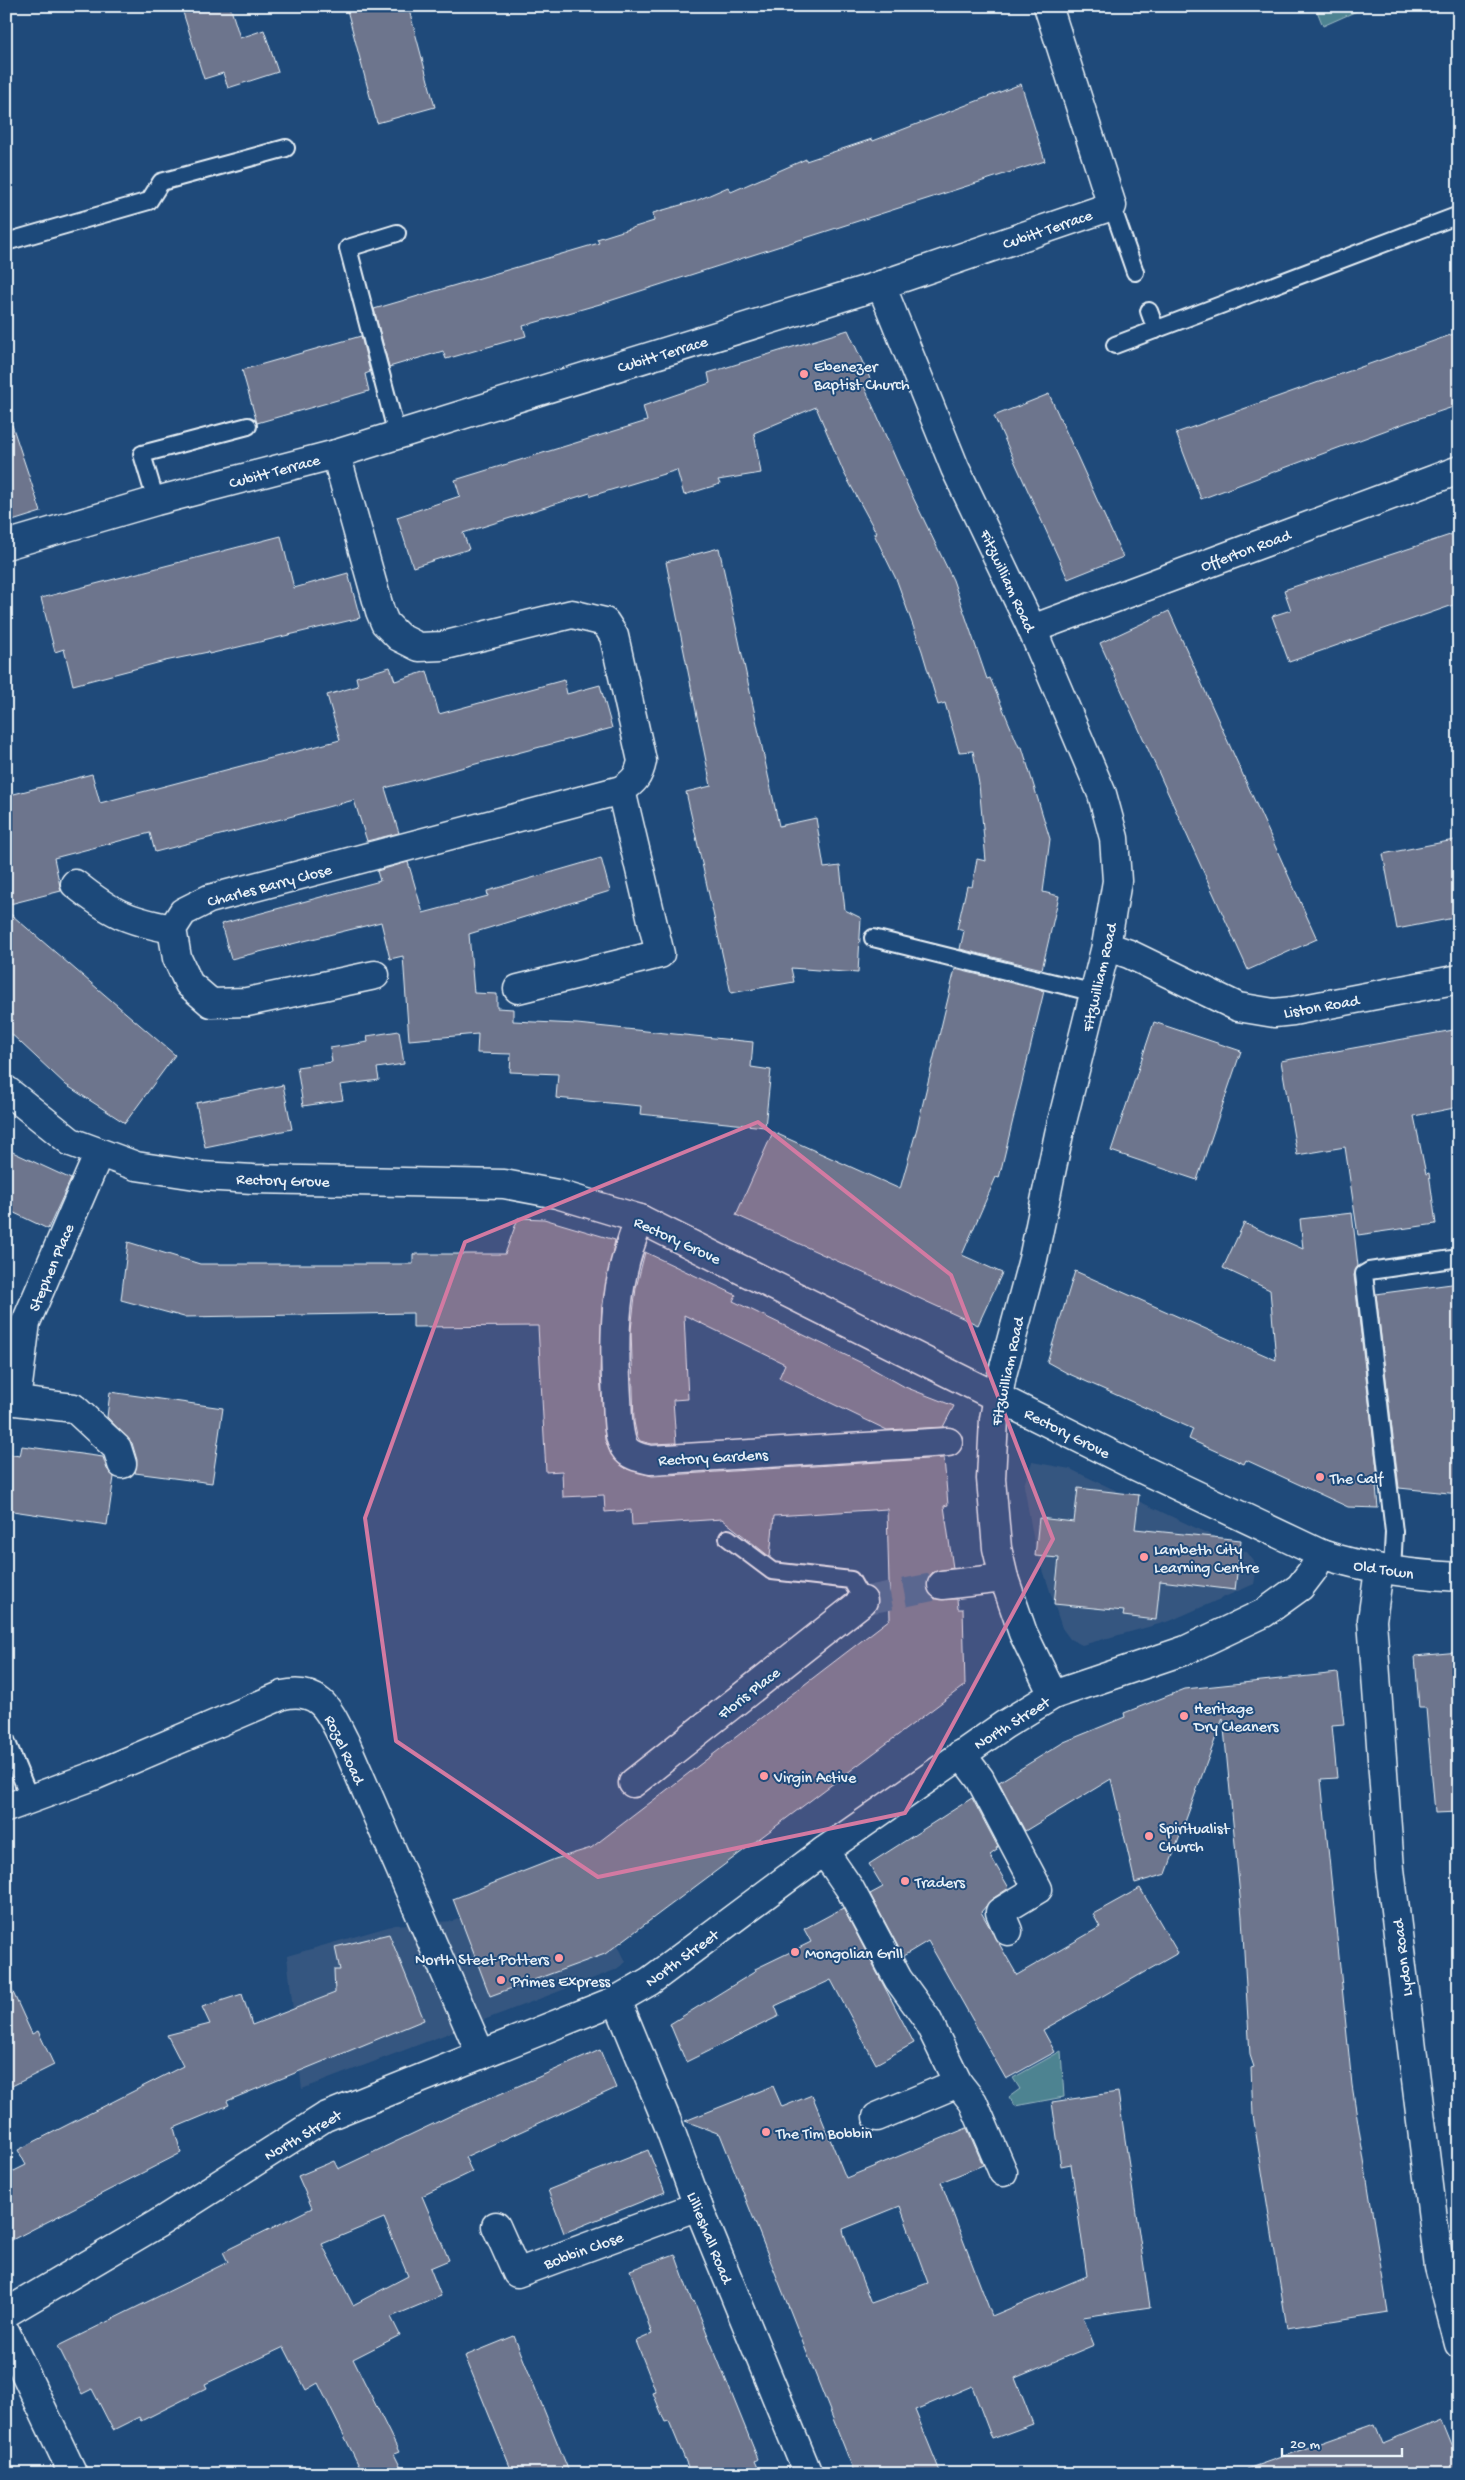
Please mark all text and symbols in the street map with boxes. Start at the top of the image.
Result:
street label: Cubitt Terrace [1001,207,1096,255]
street label: Cubitt Terrace [616,333,711,379]
place label: Ebenezer Baptist Church [813,359,910,396]
marker: Ebenezer Baptist Church [798,368,810,380]
street label: Cubitt Terrace [227,452,323,495]
street label: Fitzwilliam Road [973,526,1038,637]
street label: Offerton Road [1199,527,1295,577]
street label: Charles Barry Close [206,861,335,913]
street label: Fitzwilliam Road [1079,920,1123,1035]
street label: Liston Road [1282,992,1362,1024]
street label: Rectory Grove [236,1171,331,1194]
street label: Rectory Grove [630,1214,724,1271]
street label: Stephen Place [26,1221,80,1315]
street label: Fitzwilliam Road [988,1314,1031,1429]
street label: Rectory Grove [1020,1405,1113,1465]
street label: Rectory Gardens [658,1447,770,1472]
marker: The Calf [1314,1471,1326,1483]
place label: The Calf [1329,1471,1384,1490]
place label: Lambeth City Learning Centre [1154,1542,1260,1579]
marker: Lambeth City Learning Centre [1138,1551,1150,1563]
street label: Old Town [1352,1557,1415,1586]
street label: Floris Place [714,1664,786,1726]
street label: North Street [971,1693,1056,1756]
place label: Heritage Dry Cleaners [1193,1701,1280,1738]
marker: Heritage Dry Cleaners [1178,1710,1190,1722]
street label: Rozel Road [319,1713,368,1790]
marker: Virgin Active [758,1770,770,1782]
place label: Virgin Active [773,1770,857,1789]
place label: Spiritualist Church [1159,1821,1231,1858]
marker: Spiritualist Church [1143,1830,1155,1842]
marker: Traders [899,1875,911,1887]
place label: Traders [914,1875,966,1894]
street label: Lydon Road [1390,1916,1419,1997]
street label: North Street [643,1926,725,1993]
marker: Mongolian Grill [789,1946,801,1958]
place label: Mongolian Grill [805,1946,903,1965]
place label: North Steet Potters [415,1952,550,1971]
marker: North Steet Potters [553,1952,565,1964]
marker: Primes Express [495,1974,507,1986]
place label: Primes Express [510,1974,611,1993]
street label: North Street [262,2107,347,2167]
marker: The Tim Bobbin [760,2126,772,2138]
place label: The Tim Bobbin [775,2126,872,2145]
street label: Lillieshall Road [681,2190,735,2288]
street label: Bobbin Close [541,2229,627,2276]
scale bar [1282,2425,1402,2457]
text: 20 m [1290,2436,1320,2454]

